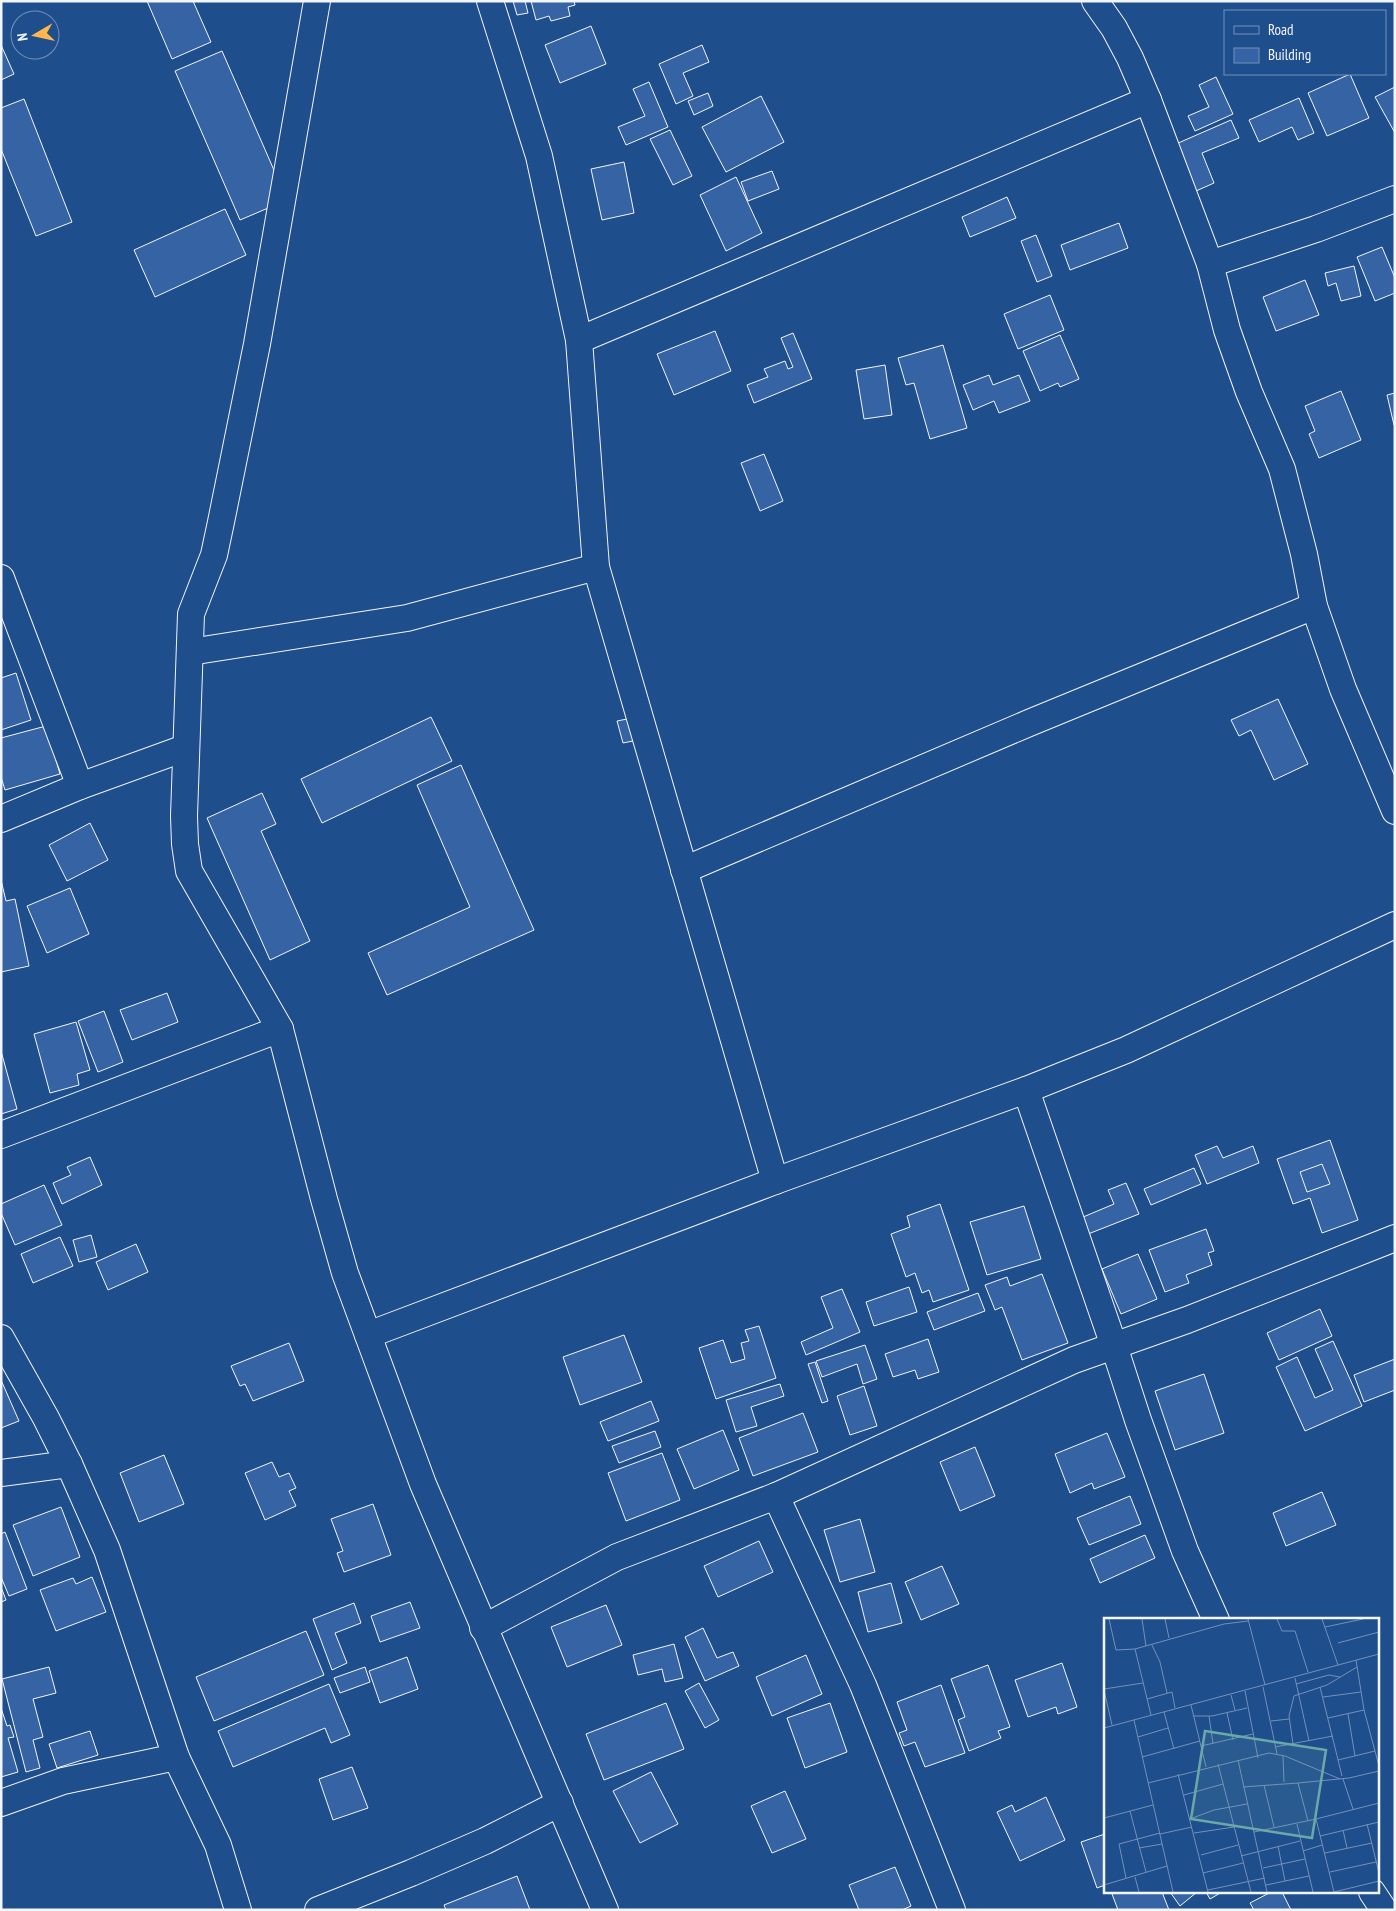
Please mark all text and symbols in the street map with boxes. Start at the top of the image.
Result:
north arrow [10,10,60,60]
legend [1224,10,1386,75]
text: Road [1268,20,1294,39]
text: N [13,32,32,42]
text: Building [1268,45,1311,64]
inset map [1104,1618,1378,1894]

